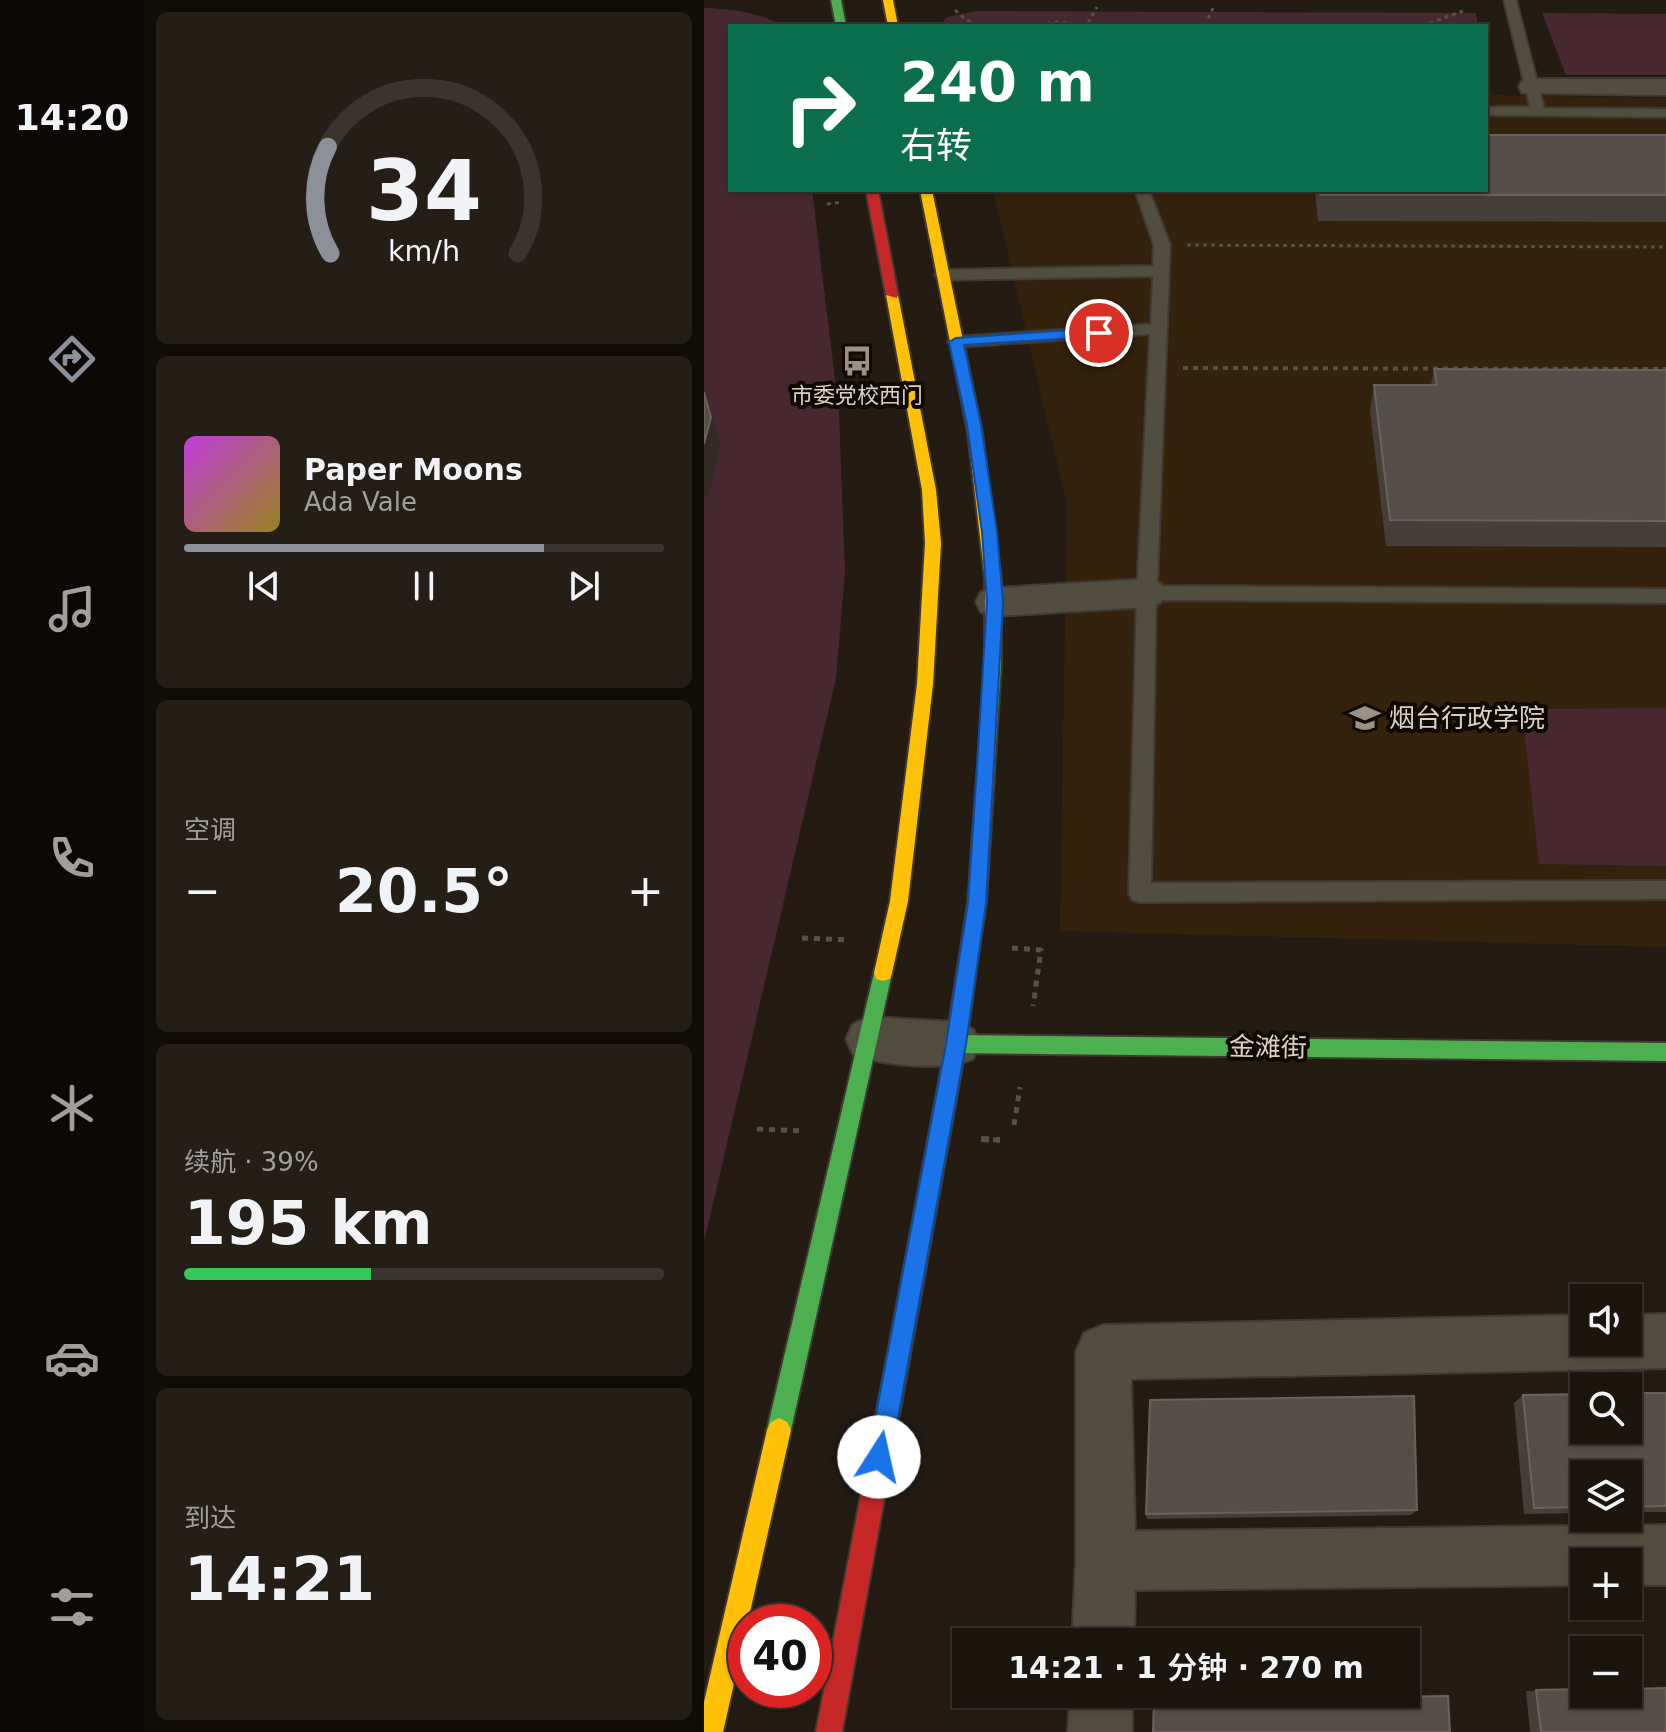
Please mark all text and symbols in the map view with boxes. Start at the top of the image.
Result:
text: 240 m [900,49,1095,114]
icon: right [768,56,872,160]
text: 14:20 [15,97,129,138]
text: 右转 [900,125,972,166]
text: 34 [366,143,482,240]
text: km/h [388,234,460,268]
pin [1065,299,1133,367]
icon: arrive [1077,311,1121,355]
icon: directions [44,331,100,387]
bus stop icon: 市委党校西门 [840,344,874,378]
place label: 市委党校西门 [791,383,923,408]
text: Paper Moons [304,452,523,487]
text: Ada Vale [304,487,417,517]
icon: previous [242,564,286,608]
icon: pause [402,564,446,608]
icon: next [562,564,606,608]
icon: music [44,581,100,637]
school or university icon: 烟台行政学院 [1348,701,1382,735]
place label: 烟台行政学院 [1389,703,1545,733]
text: 空调 [184,815,236,845]
icon: phone [44,830,100,886]
text: 20.5° [335,856,513,926]
text: − [184,865,221,916]
text: + [627,865,664,916]
street label: 金滩街 [1229,1031,1307,1063]
icon: climate [44,1080,100,1136]
text: 续航 · 39% [184,1147,319,1177]
text: 195 km [184,1188,433,1258]
map controls [1570,1284,1642,1708]
button: sound [1570,1284,1642,1356]
icon: car [44,1330,100,1386]
button: search [1570,1372,1642,1444]
position arrow [837,1415,921,1499]
button: layers [1570,1460,1642,1532]
text: 到达 [184,1503,236,1533]
text: 14:21 [184,1544,375,1614]
button: + [1570,1548,1642,1620]
icon: filters [44,1579,100,1635]
speed limit sign: 40 [728,1604,832,1708]
button: − [1570,1636,1642,1708]
text: 14:21 · 1 分钟 · 270 m [1008,1650,1364,1685]

